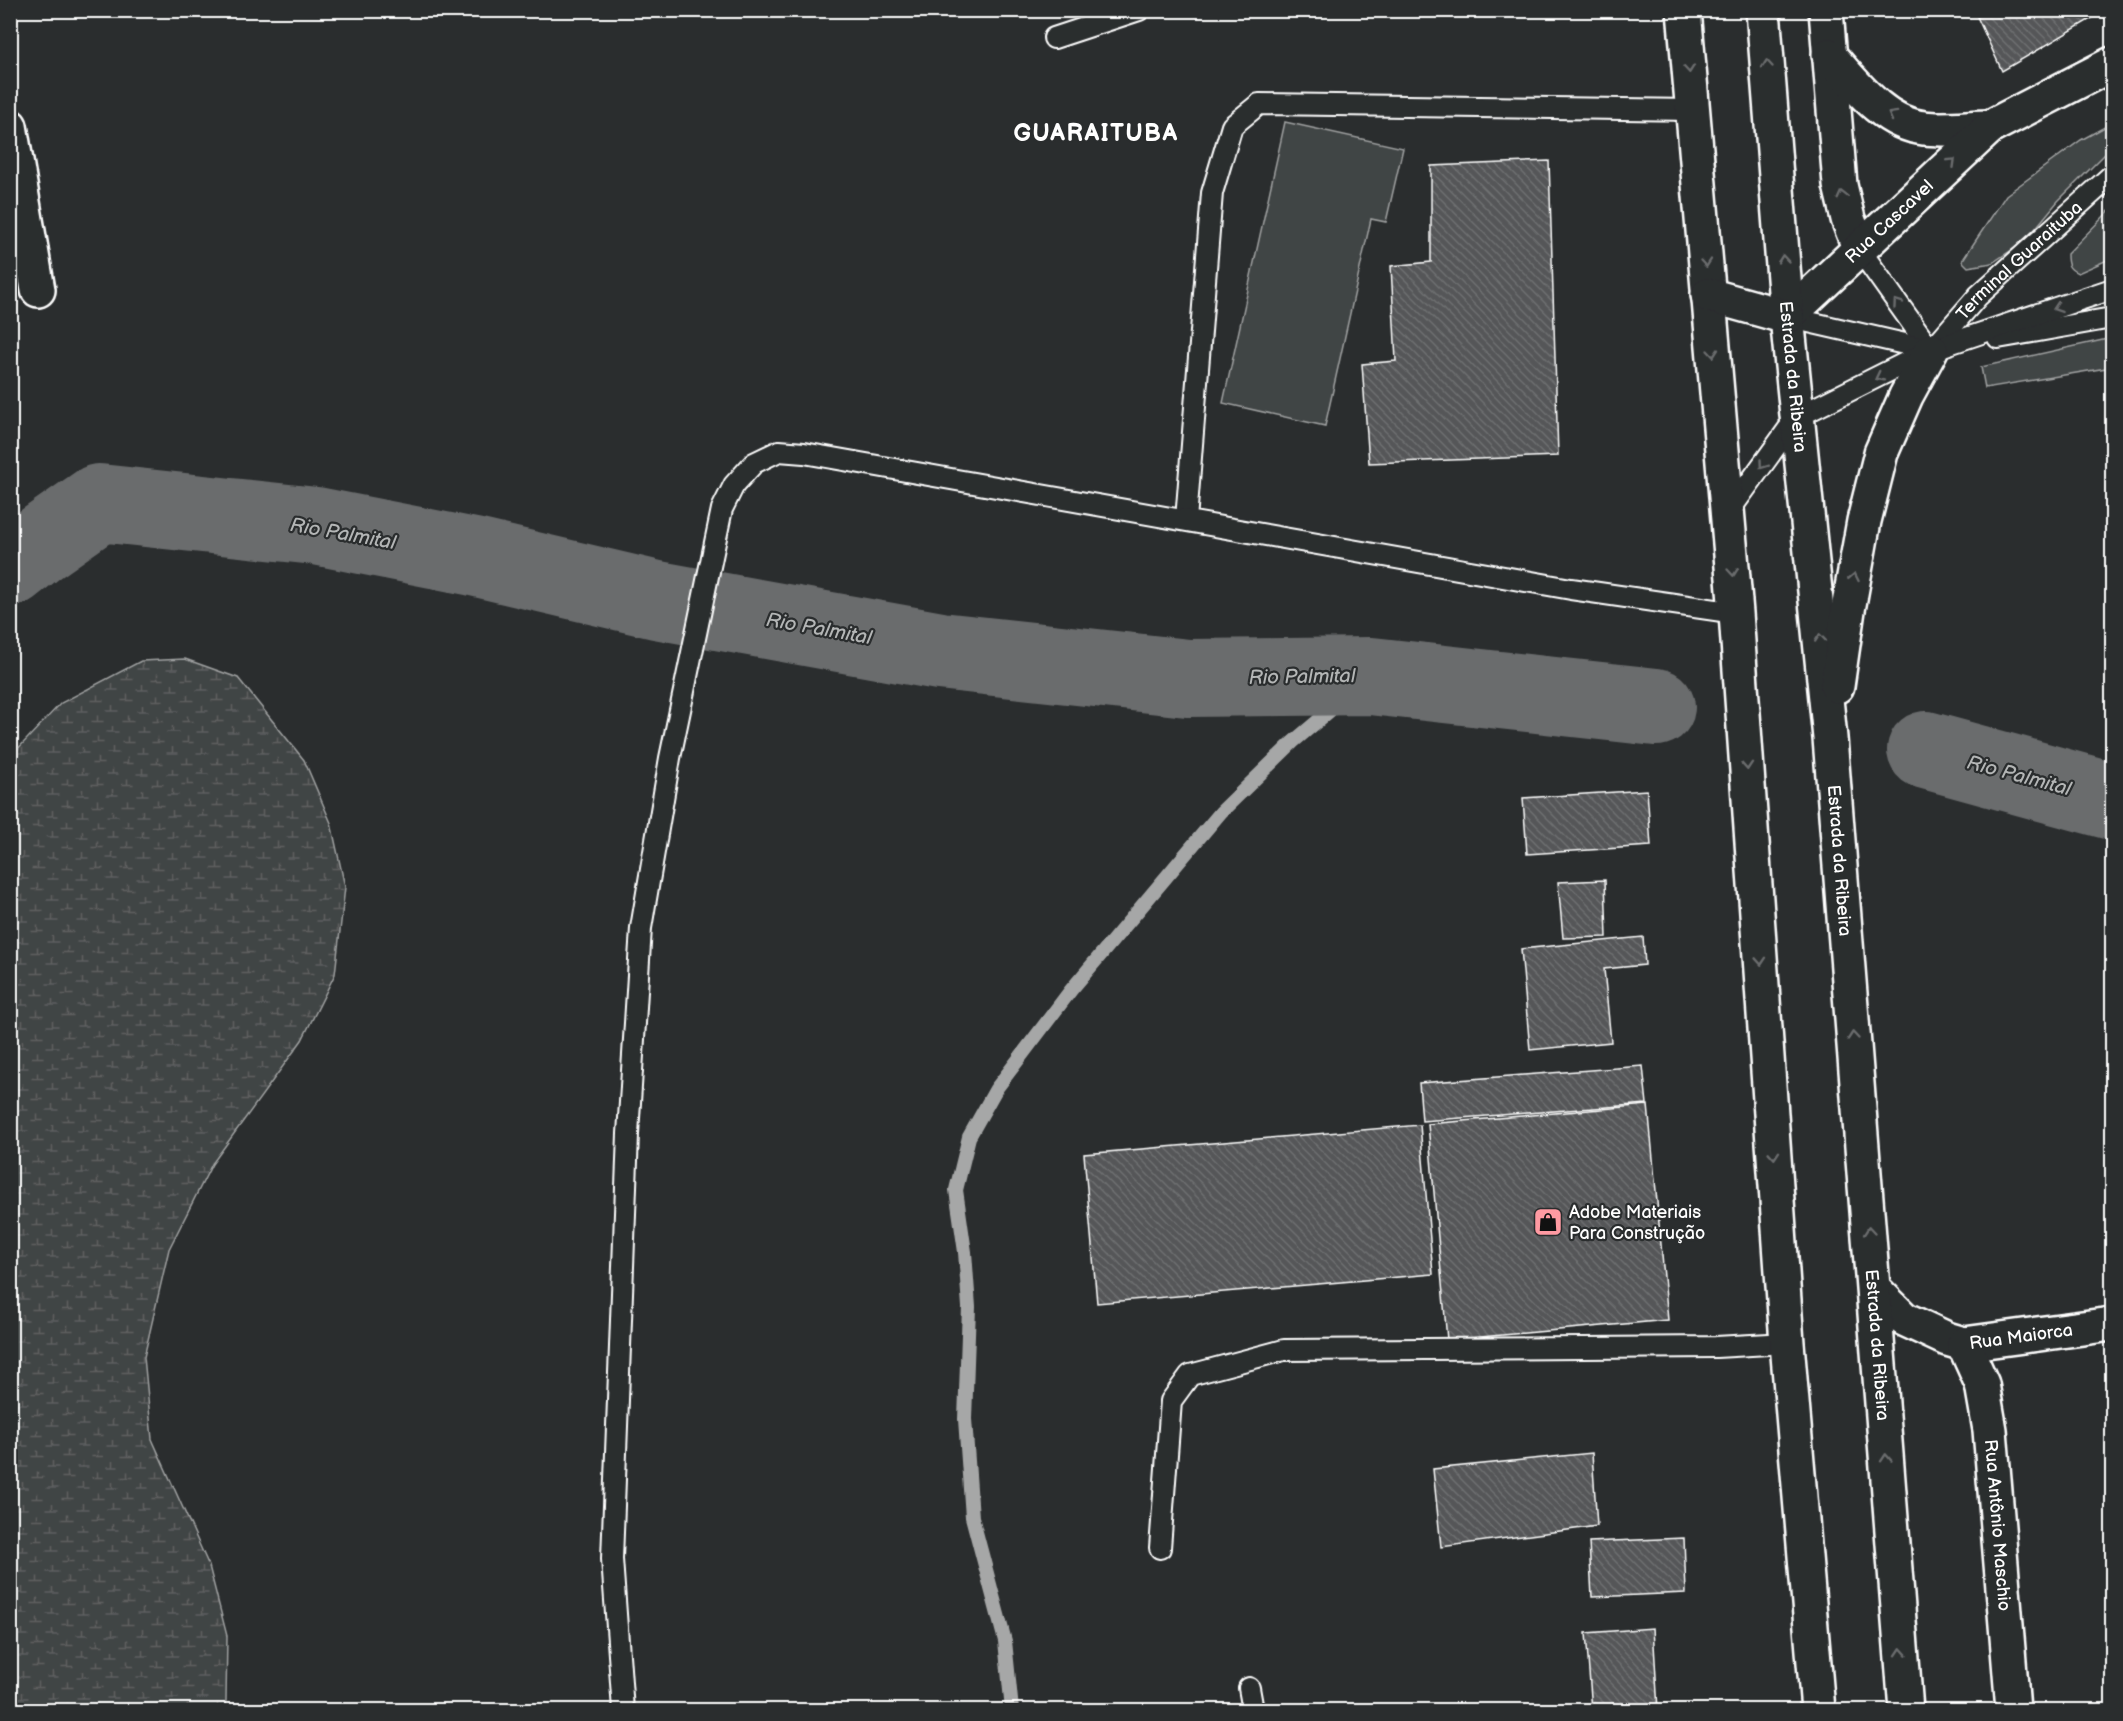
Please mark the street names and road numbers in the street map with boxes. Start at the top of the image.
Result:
street label: Rua Cascavel [1841,175,1938,268]
street label: Terminal Guaraituba [1952,197,2086,324]
street label: Estrada da Ribeira [1775,300,1811,453]
street label: Estrada da Ribeira [1823,784,1856,937]
street label: Estrada da Ribeira [1861,1268,1894,1422]
street label: Rua Maiorca [1968,1319,2074,1354]
street label: Rua Antônio Maschio [1980,1438,2015,1612]

